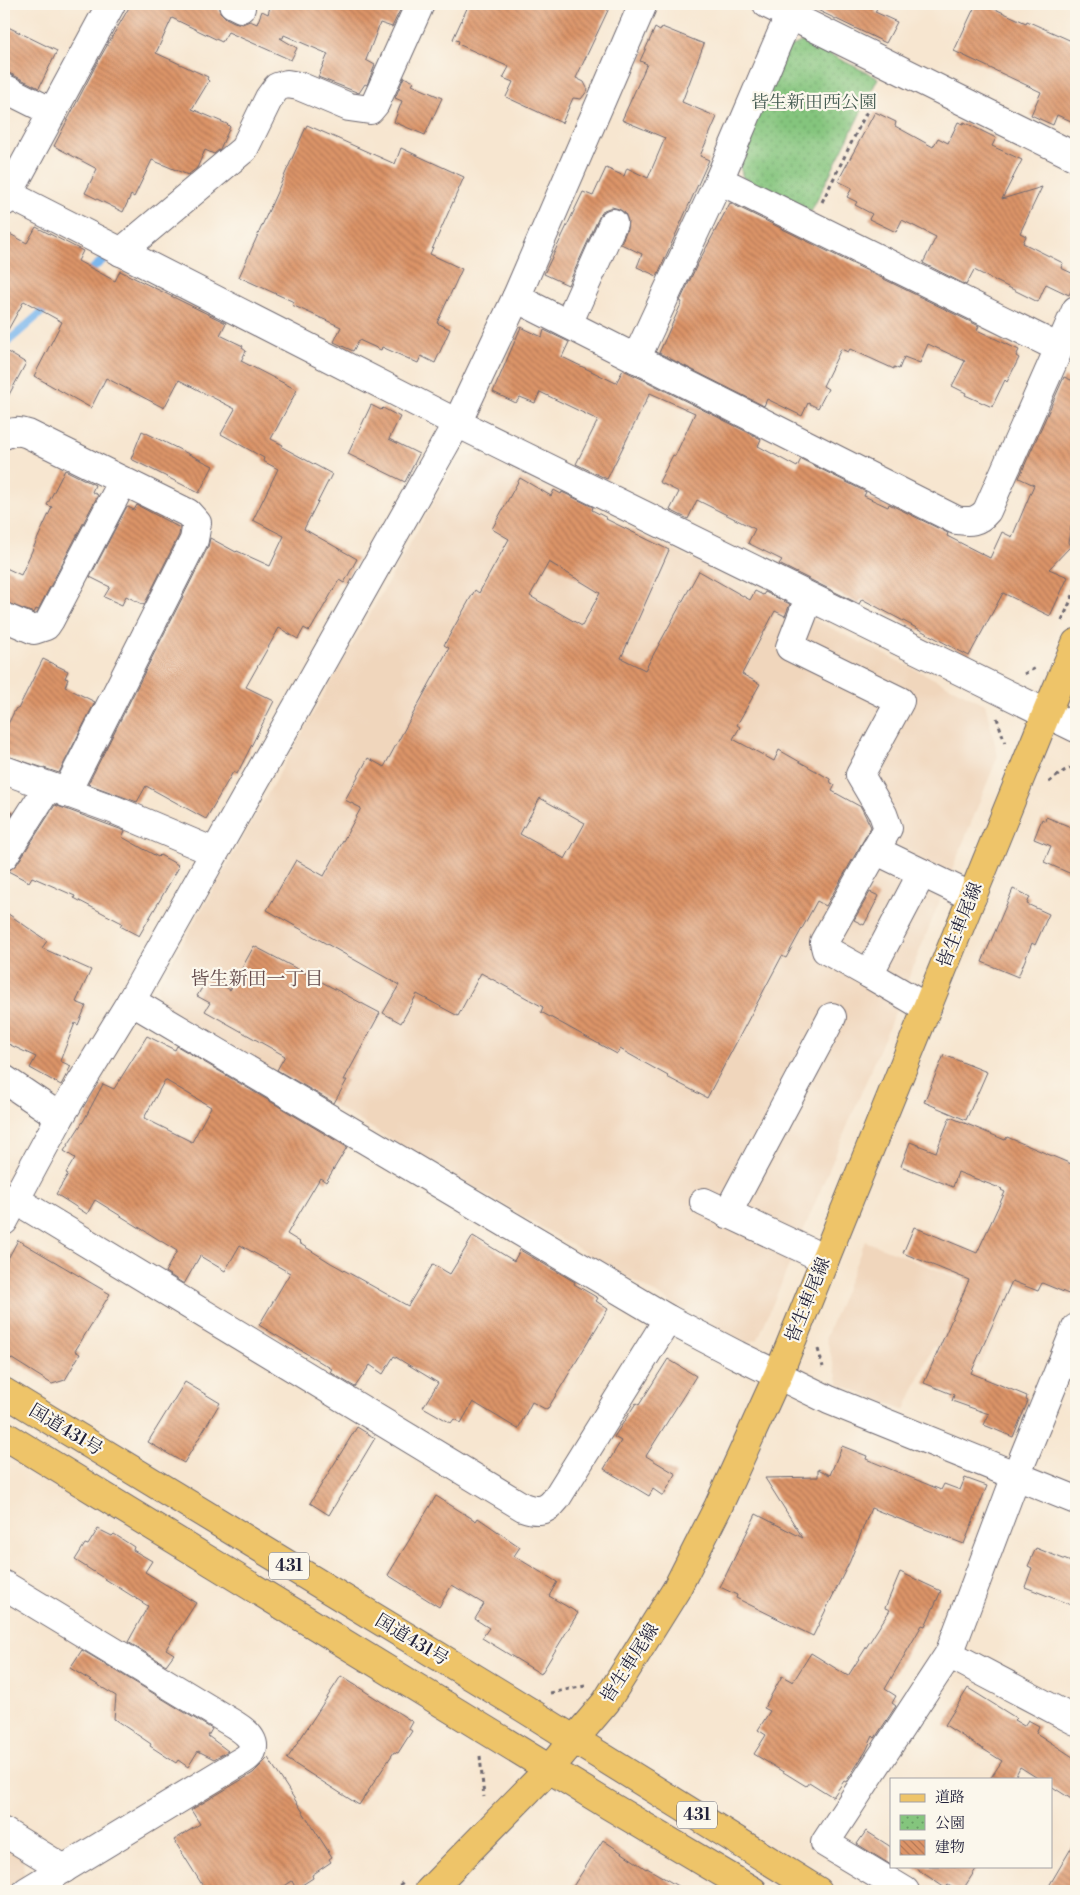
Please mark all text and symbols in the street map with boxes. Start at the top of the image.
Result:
park label: 皆生新田西公園 [751,91,877,114]
street label: 皆生車尾線 [932,879,988,971]
district label: 皆生新田一丁目 [190,967,324,991]
street label: 皆生車尾線 [780,1254,836,1346]
street label: 国道431号 [25,1399,107,1461]
road number: 431 [269,1552,309,1580]
street label: 国道431号 [371,1609,453,1671]
street label: 皆生車尾線 [596,1619,664,1707]
legend [890,1778,1052,1868]
text: 道路 [935,1788,965,1807]
road number: 431 [677,1802,717,1828]
text: 公園 [935,1814,965,1833]
text: 建物 [935,1838,965,1857]

